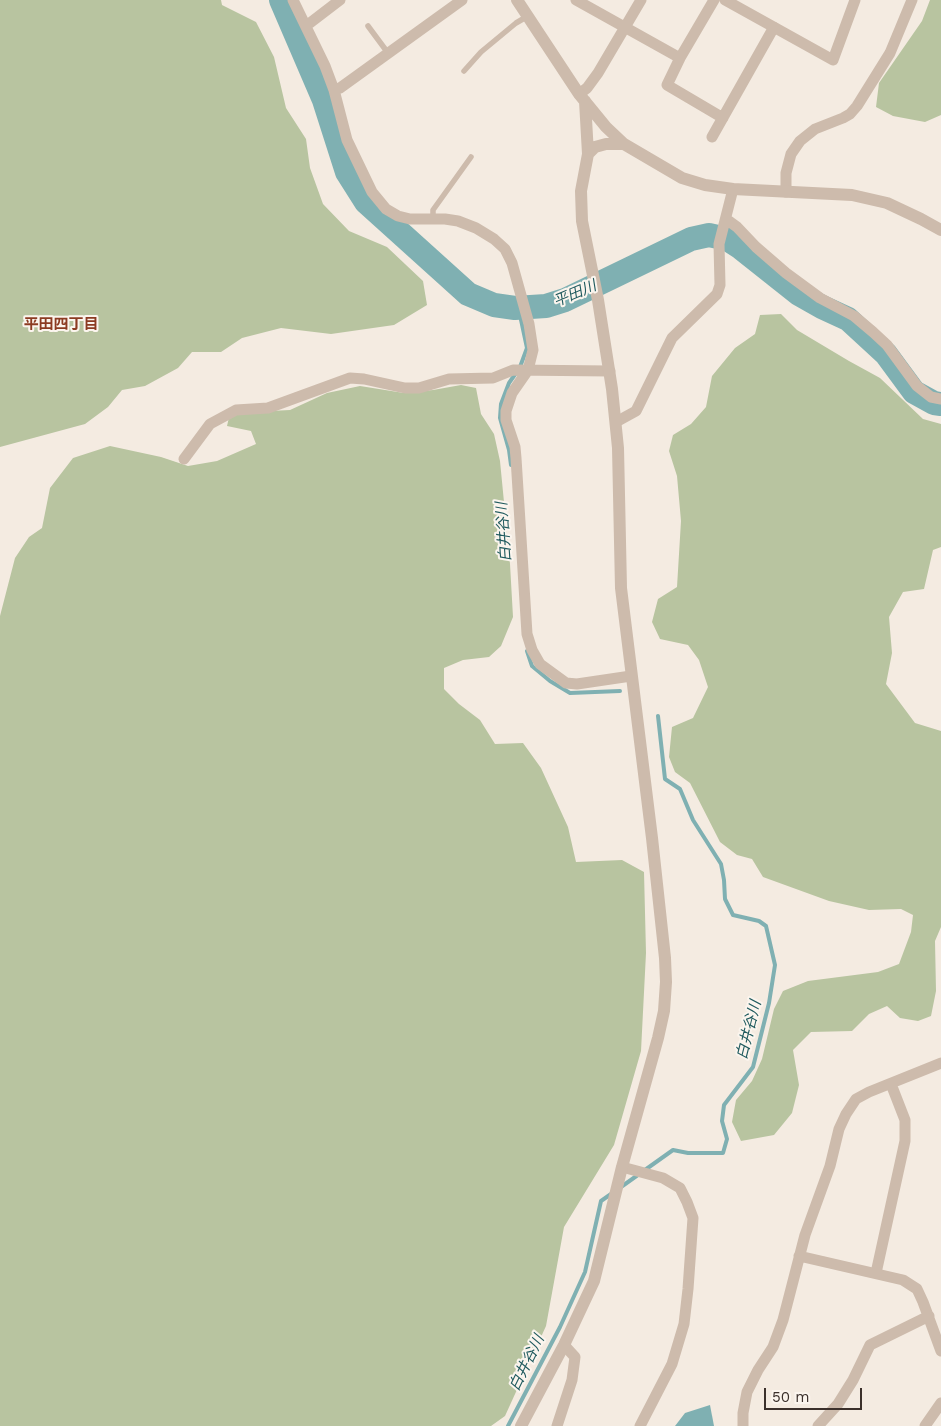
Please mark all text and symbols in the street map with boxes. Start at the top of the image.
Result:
water label: 平田川 [551,277,599,311]
district label: 平田四丁目 [24,316,98,334]
water label: 白井谷川 [493,501,515,563]
water label: 白井谷川 [733,999,765,1061]
water label: 白井谷川 [506,1332,548,1394]
scale bar [766,1378,864,1410]
text: 50 m [772,1388,809,1406]

